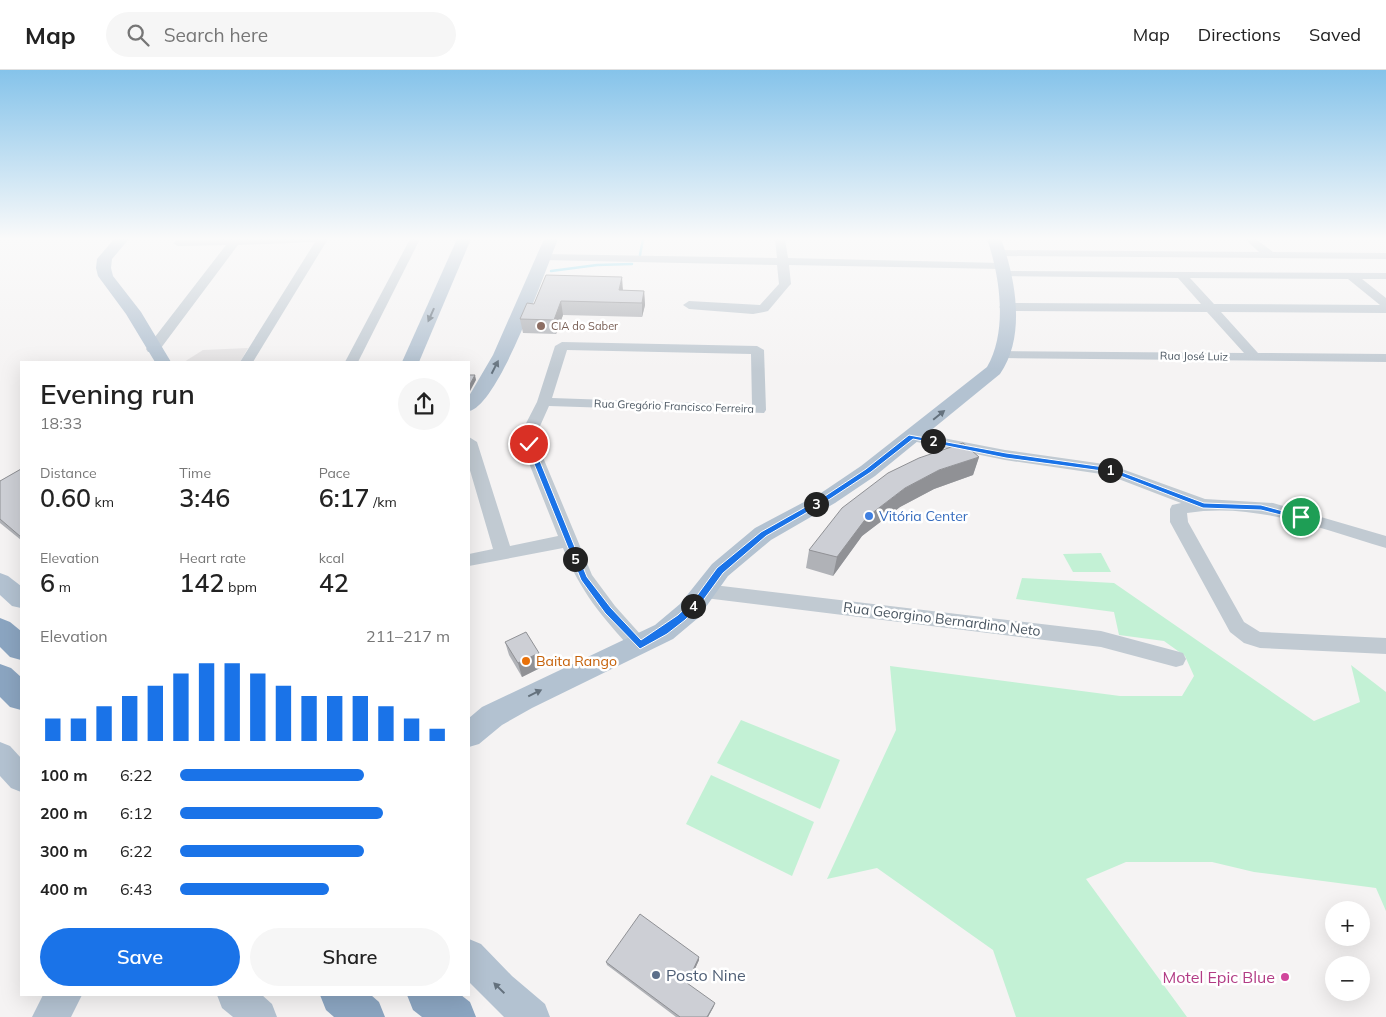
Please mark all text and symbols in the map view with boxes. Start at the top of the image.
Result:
search box [106,12,456,57]
text: Map [25,20,76,50]
icon: search [124,21,152,49]
text: Search here [164,23,268,47]
text: Map [1133,23,1170,46]
text: Directions [1198,23,1281,46]
text: Saved [1309,23,1361,46]
one-way arrow [426,308,434,322]
place label: CIA do Saber [551,319,618,333]
marker: CIA do Saber [535,320,547,332]
street label: Rua José Luiz [1160,348,1229,364]
one-way arrow [491,360,499,374]
text: Evening run [40,376,195,411]
button: share [398,378,450,430]
street label: Rua Gregório Francisco Ferreira [594,396,754,416]
one-way arrow [933,409,946,420]
text: 18:33 [40,413,82,433]
pin [508,423,550,465]
pin: 2 [920,428,946,454]
icon: check [515,430,543,458]
text: 2 [929,432,938,450]
pin: 1 [1098,458,1122,482]
text: 1 [1106,461,1115,479]
text: Distance [40,464,97,482]
text: Time [179,464,211,482]
text: Pace [319,464,350,482]
text: 0.60 [40,482,91,513]
text: 3:46 [179,482,230,513]
text: 6:17 [319,482,370,513]
pin: 3 [804,492,828,516]
text: km [91,493,114,511]
text: /km [370,493,397,511]
text: 3 [812,495,821,513]
pin [1280,496,1322,538]
icon: arrive [1287,503,1315,531]
place label: Vitória Center [879,507,969,525]
marker: Vitória Center [863,510,875,522]
pin: 5 [562,546,588,572]
text: Elevation [40,549,99,567]
text: Heart rate [179,549,246,567]
text: kcal [319,549,344,567]
text: 5 [571,550,580,568]
text: 6 [40,567,55,598]
text: 142 [179,567,224,598]
text: 42 [319,567,349,598]
text: m [55,578,71,596]
text: bpm [224,578,257,596]
pin: 4 [680,594,706,618]
text: 4 [689,597,698,615]
street label: Rua Georgino Bernardino Neto [842,598,1042,640]
text: Elevation [40,626,108,646]
text: 211–217 m [366,626,450,646]
place label: Baita Rango [536,652,617,670]
marker: Baita Rango [520,655,532,667]
one-way arrow [528,689,542,697]
text: 100 m [40,765,88,785]
text: 6:22 [120,765,152,785]
text: 200 m [40,803,88,823]
text: 6:12 [120,803,152,823]
text: 300 m [40,841,88,861]
text: 6:22 [120,841,152,861]
text: 400 m [40,879,88,899]
text: 6:43 [120,879,152,899]
map controls [1325,901,1370,1001]
button: + [1325,901,1370,946]
button: Save [40,928,240,986]
button: Share [250,928,450,986]
button: − [1325,956,1370,1001]
place label: Posto Nine [666,965,746,985]
place label: Motel Epic Blue [1162,967,1275,987]
marker: Posto Nine [650,969,662,981]
marker: Motel Epic Blue [1279,971,1291,983]
one-way arrow [493,982,505,994]

